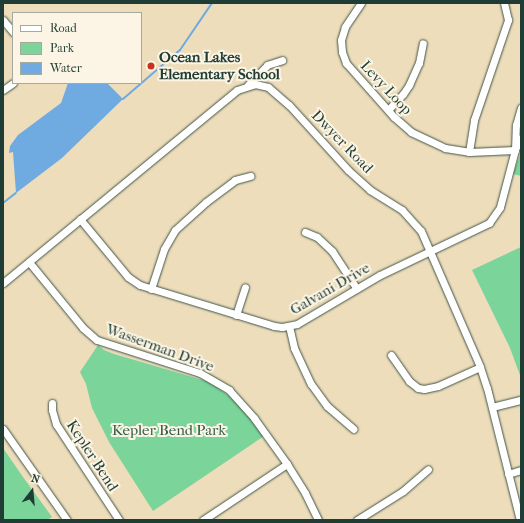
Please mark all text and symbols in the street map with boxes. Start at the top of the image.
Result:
legend [12,12,142,84]
text: Road [50,21,77,35]
text: Park [50,41,74,55]
place label: Ocean Lakes Elementary School [159,48,280,83]
street label: Levy Loop [356,57,416,119]
text: Water [50,61,82,75]
marker: Ocean Lakes Elementary School [146,61,156,71]
street label: Dwyer Road [307,107,377,177]
street label: Galvani Drive [287,259,373,319]
street label: Wasserman Drive [104,320,216,376]
street label: Kepler Bend [62,417,122,495]
park label: Kepler Bend Park [112,422,226,440]
north arrow [12,471,52,511]
text: N [30,472,41,486]

